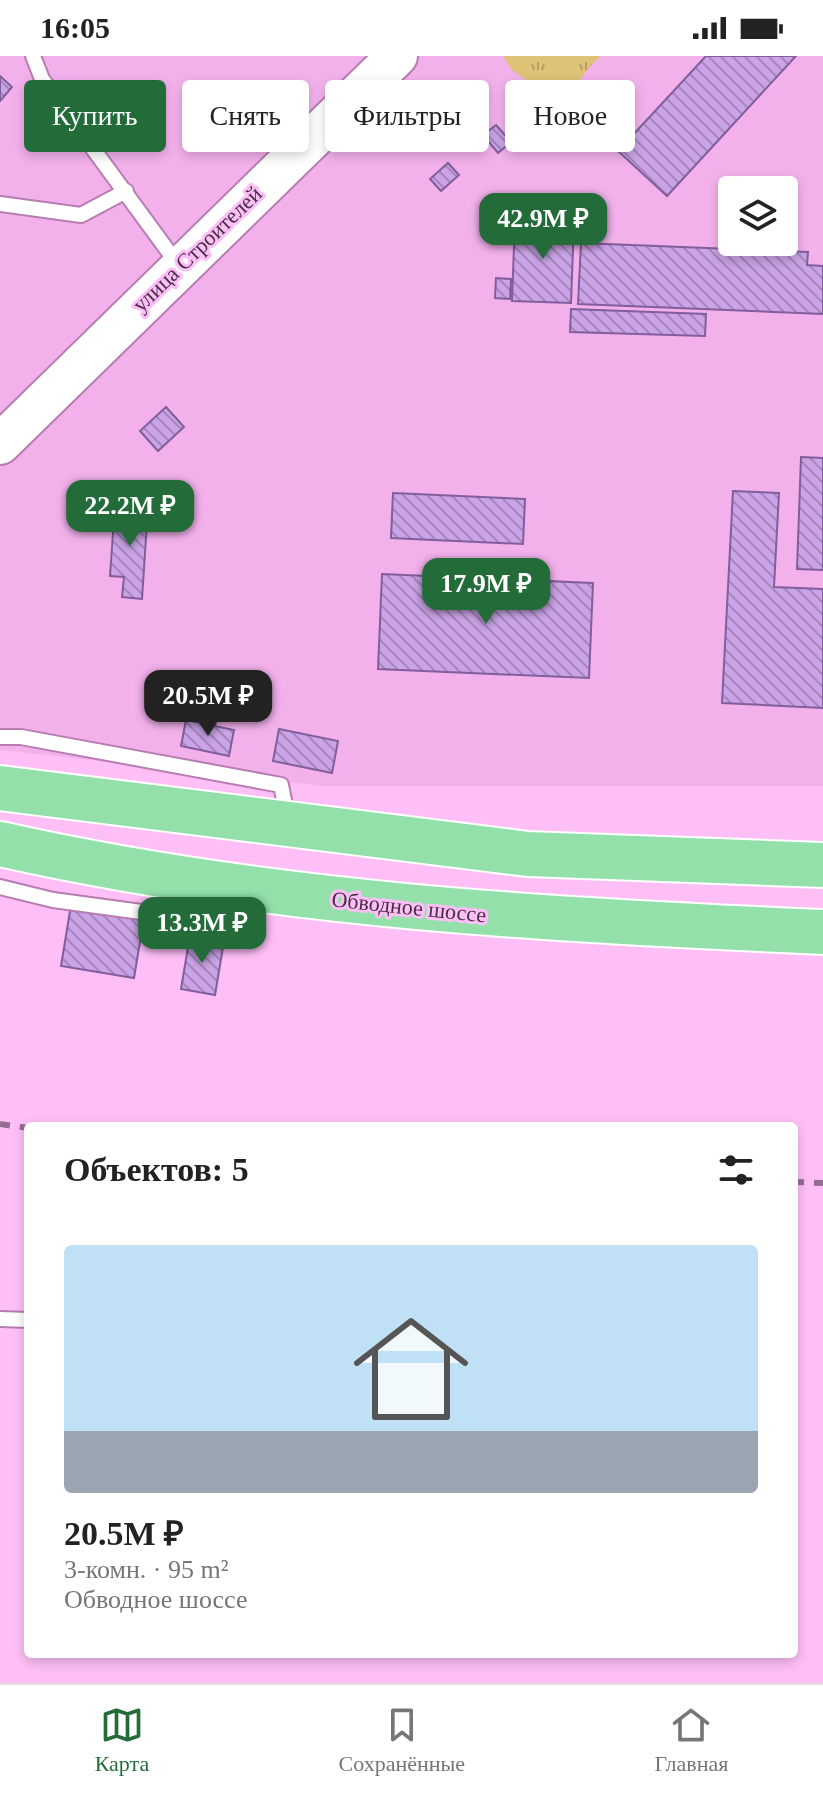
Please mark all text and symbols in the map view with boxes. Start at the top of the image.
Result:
text: 16:05 [40,11,110,44]
chip: Купить [24,80,166,152]
chip: Снять [182,80,309,152]
chip: Фильтры [325,80,489,152]
chip: Новое [505,80,635,152]
map controls [718,176,798,256]
button: layers [718,176,798,256]
street label: улица Строителей [127,181,267,317]
pin: 42.9M ₽ [469,193,617,261]
text: 42.9M ₽ [497,204,589,233]
pin: 22.2M ₽ [56,480,204,548]
text: 22.2M ₽ [84,491,176,520]
pin: 17.9M ₽ [412,558,560,626]
text: 17.9M ₽ [440,569,532,598]
pin: 20.5M ₽ [134,670,282,738]
text: 20.5M ₽ [162,681,254,710]
street label: Обводное шоссе [330,886,488,928]
pin: 13.3M ₽ [128,897,276,965]
text: 13.3M ₽ [156,908,248,937]
icon: filters [714,1148,758,1192]
text: Объектов: 5 [64,1151,249,1188]
icon: home [339,1297,483,1441]
text: 20.5M ₽ [64,1515,184,1552]
text: 3-комн. · 95 m² [64,1555,229,1584]
text: Обводное шоссе [64,1585,247,1614]
tab: Карта [95,1703,149,1777]
tab: Сохранённые [339,1703,465,1777]
tab: Главная [654,1703,728,1777]

